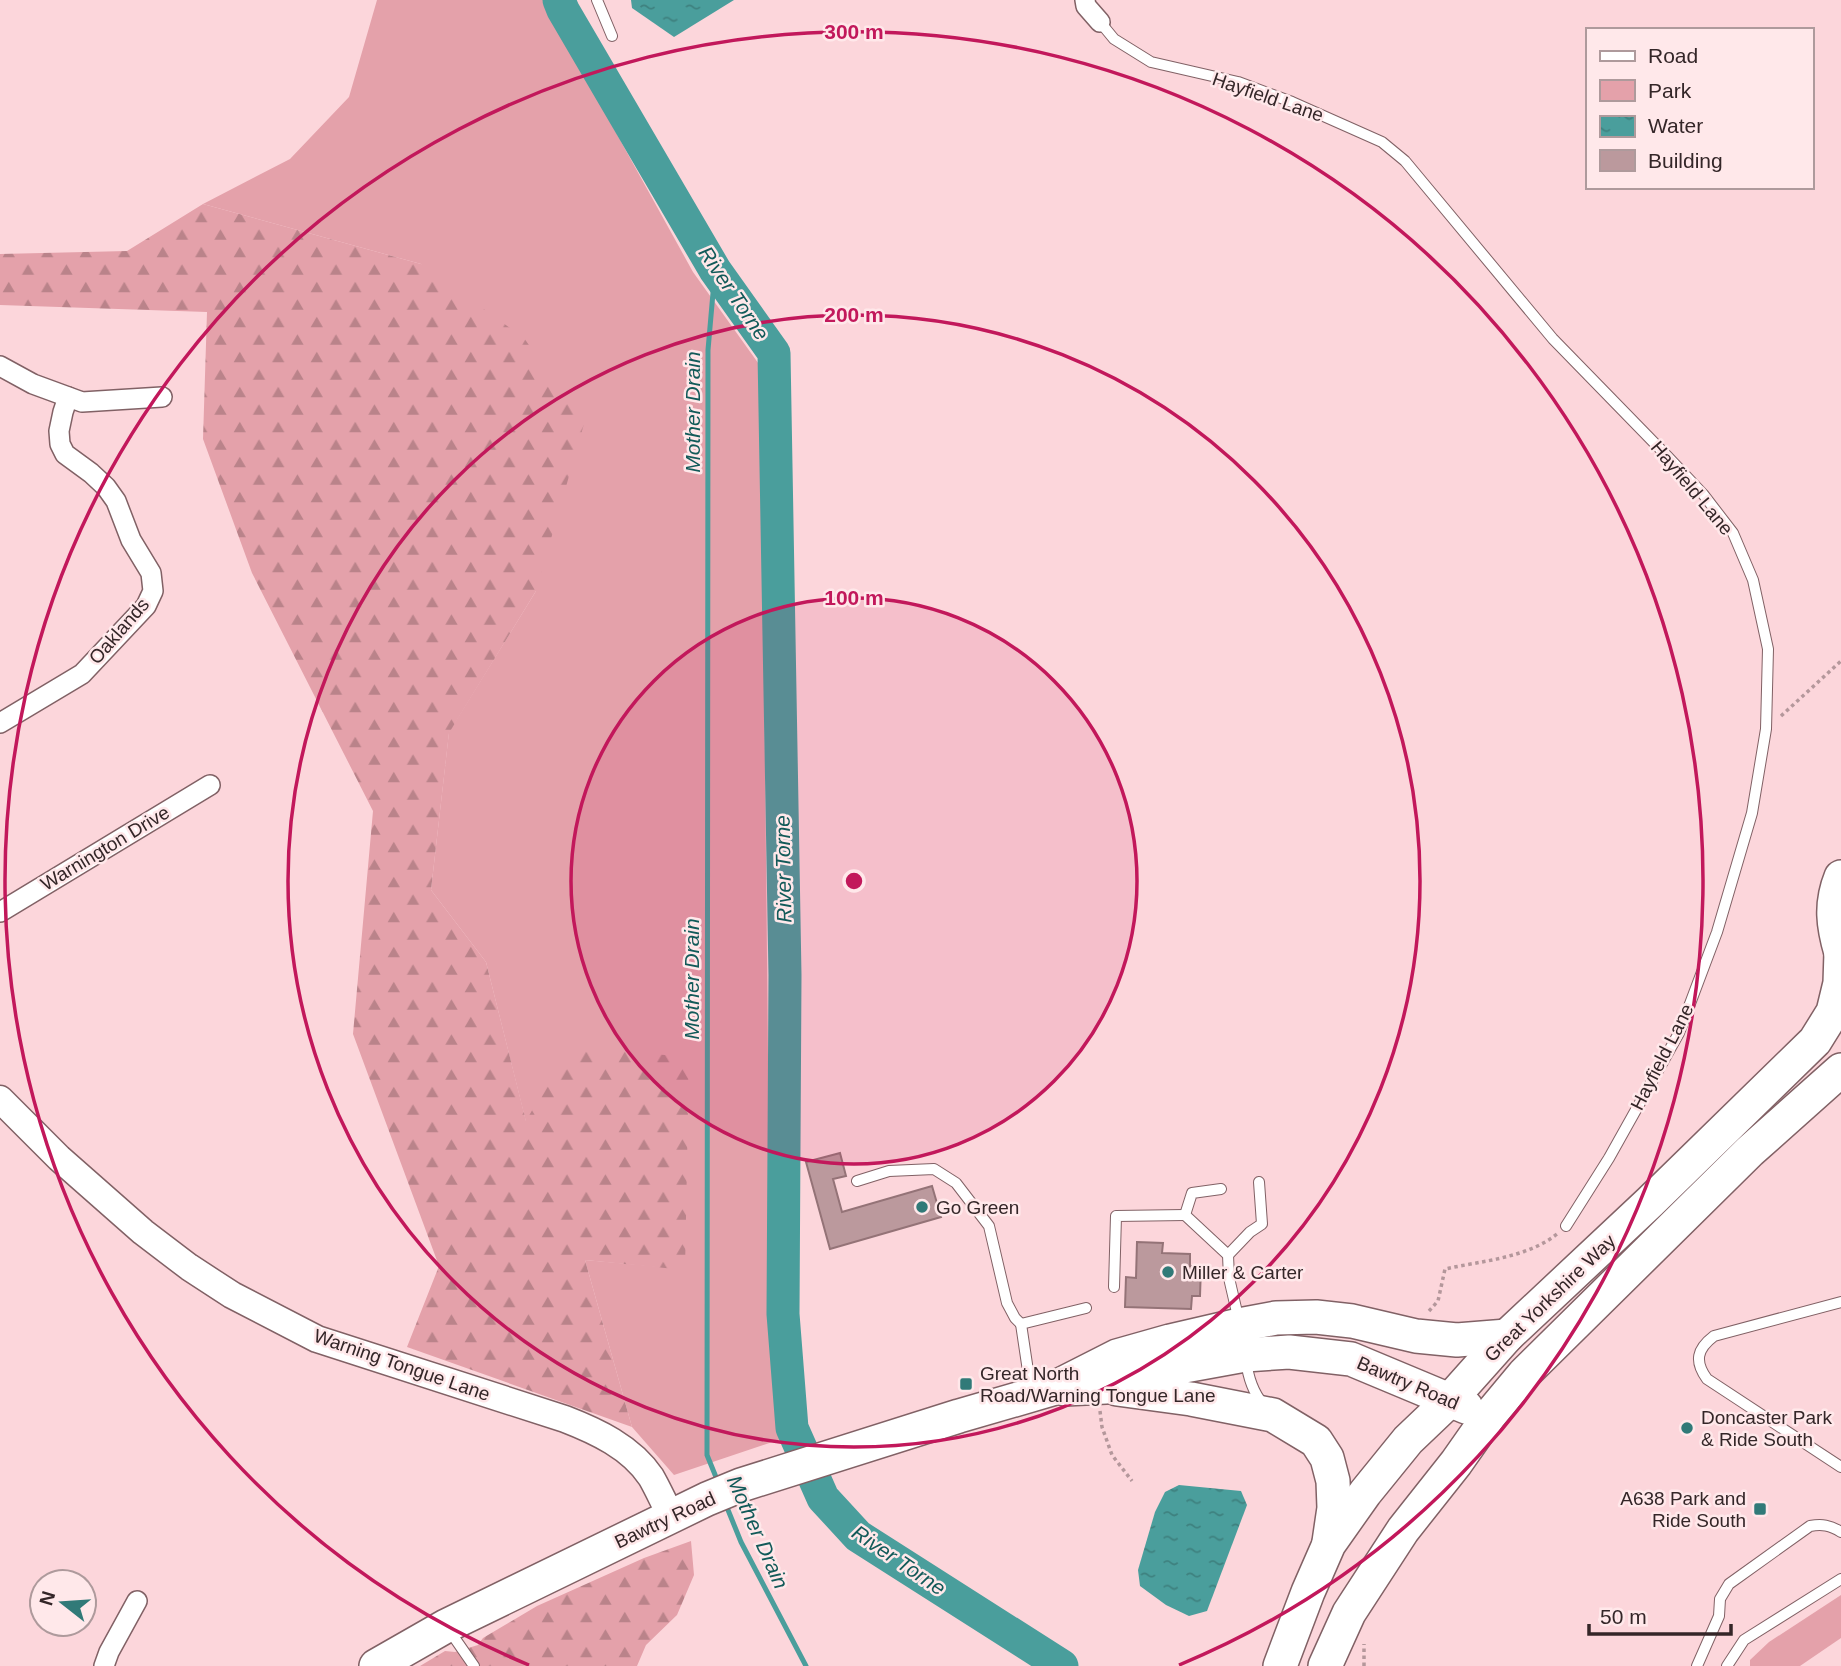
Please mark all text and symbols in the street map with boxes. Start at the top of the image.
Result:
text: 300 m [824,20,884,43]
legend [1586,28,1813,189]
text: Road [1648,44,1698,67]
street label: Hayfield Lane [1210,68,1326,126]
text: Park [1648,79,1692,102]
text: Water [1648,114,1703,137]
text: Building [1648,149,1723,172]
water label: River Torne [694,242,774,344]
text: 200 m [824,303,884,326]
water label: Mother Drain [681,351,704,473]
street label: Hayfield Lane [1647,437,1737,539]
text: 100 m [824,586,884,609]
street label: Oaklands [85,594,153,668]
street label: Warnington Drive [37,801,173,895]
water label: River Torne [771,815,795,923]
centre of rings [842,869,866,893]
water label: Mother Drain [680,918,703,1040]
street label: Hayfield Lane [1626,1000,1698,1114]
place label: Go Green [936,1197,1019,1218]
marker: Go Green [914,1199,930,1215]
street label: Great Yorkshire Way [1480,1230,1620,1366]
place label: Miller & Carter [1182,1262,1304,1283]
marker: Miller & Carter [1160,1264,1176,1280]
street label: Warning Tongue Lane [311,1325,493,1405]
street label: Bawtry Road [1354,1352,1462,1414]
place label: Great North Road/Warning Tongue Lane [980,1363,1216,1406]
marker: Great North Road/Warning Tongue Lane [958,1376,974,1392]
place label: Doncaster Park & Ride South [1701,1407,1832,1450]
marker: Doncaster Park & Ride South [1679,1420,1695,1436]
water label: Mother Drain [723,1472,793,1592]
street label: Bawtry Road [611,1487,719,1553]
place label: A638 Park and Ride South [1620,1488,1746,1531]
marker: A638 Park and Ride South [1752,1501,1768,1517]
water label: River Torne [848,1520,950,1600]
north arrow [28,1568,98,1638]
text: N [35,1589,59,1608]
scale bar [1589,1592,1731,1636]
text: 50 m [1600,1605,1647,1628]

